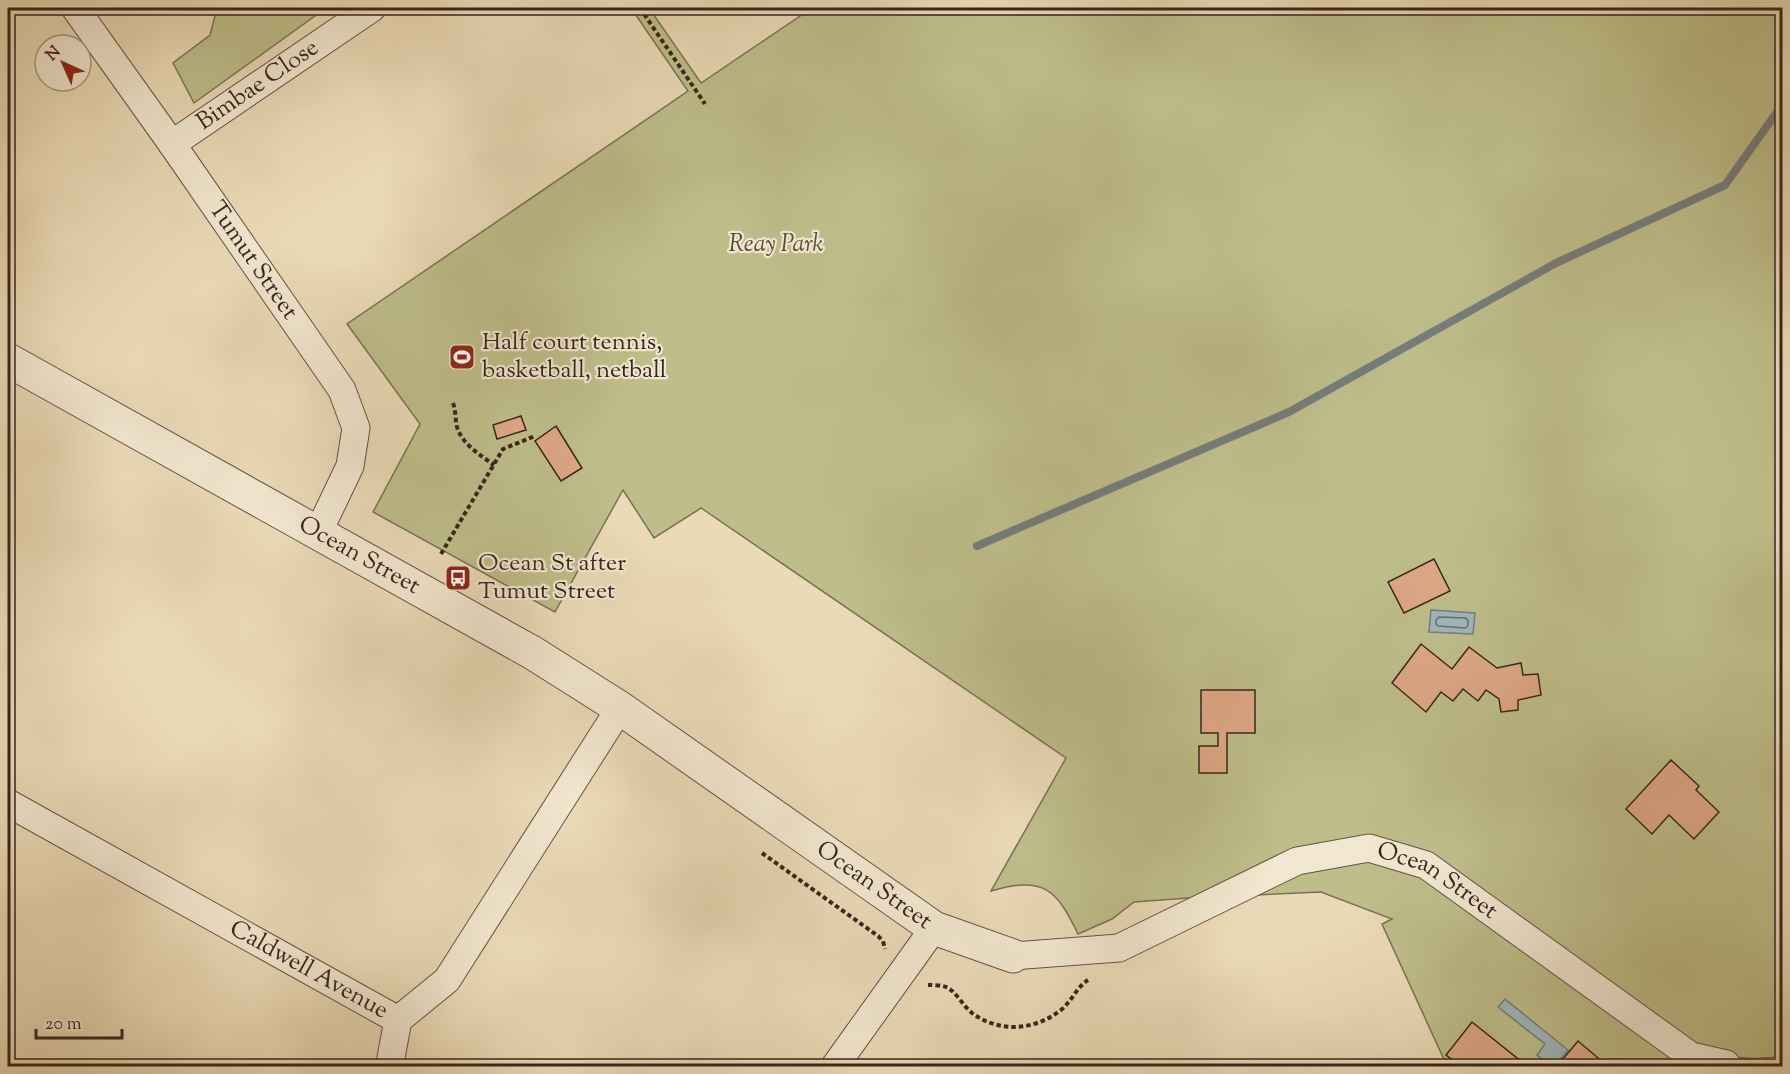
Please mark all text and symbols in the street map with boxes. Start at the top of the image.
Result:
street label: Bimbae Close [190,32,326,139]
north arrow [33,33,93,93]
text: N [42,41,67,67]
street label: Tumut Street [200,195,306,327]
park label: Reay Park [729,228,823,262]
place label: Half court tennis, basketball, netball [482,326,667,388]
sports icon: Half court tennis, basketball, netball [447,342,477,372]
street label: Ocean Street [292,508,426,604]
place label: Ocean St after Tumut Street [478,547,626,609]
bus stop icon: Ocean St after Tumut Street [443,563,473,593]
street label: Ocean Street [809,833,939,938]
street label: Ocean Street [1373,834,1504,928]
street label: Caldwell Avenue [223,912,394,1028]
scale bar [36,1002,122,1040]
text: 20 m [45,1012,82,1038]

